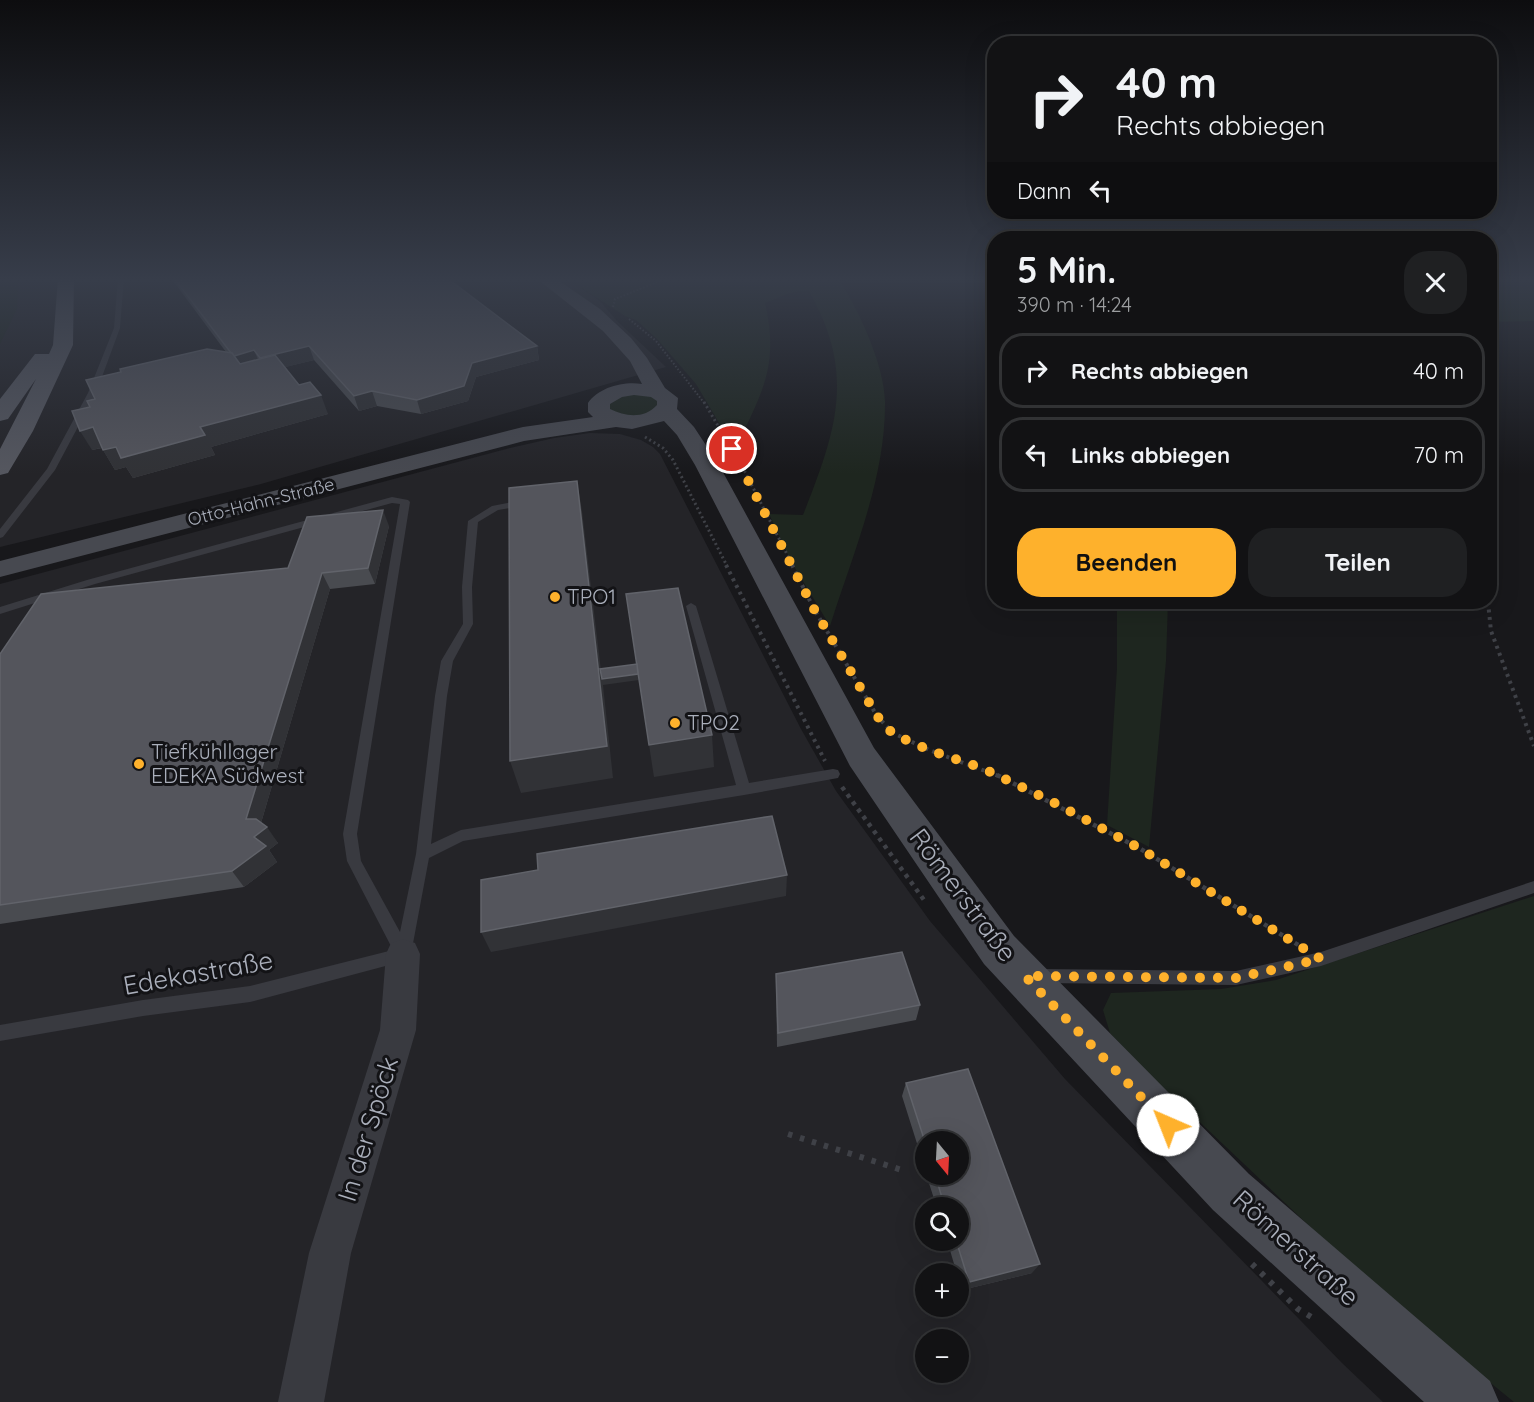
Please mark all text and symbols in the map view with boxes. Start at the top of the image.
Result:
text: 40 m [1116,56,1217,109]
icon: right [1017,60,1095,138]
text: Rechts abbiegen [1116,108,1325,142]
icon: left [1084,174,1117,207]
text: Dann [1017,177,1072,205]
text: 5 Min. [1017,247,1116,292]
button: close [1404,251,1467,314]
text: 390 m · 14:24 [1017,292,1132,317]
icon: right [1020,354,1053,387]
text: Rechts abbiegen [1071,357,1249,385]
text: 40 m [1413,357,1464,385]
pin [706,423,757,474]
icon: arrive [715,432,748,465]
icon: left [1020,438,1053,471]
text: Links abbiegen [1071,441,1230,469]
text: 70 m [1414,441,1464,469]
street label: Otto-Hahn-Straße [185,472,337,531]
button: Beenden [1017,528,1236,597]
button: Teilen [1248,528,1467,597]
place label: TPO1 [567,583,616,609]
marker: TPO1 [548,590,562,604]
place label: TPO2 [687,709,740,735]
marker: TPO2 [668,716,682,730]
place label: Tiefkühllager EDEKA Südwest [151,738,305,788]
marker: Tiefkühllager EDEKA Südwest [132,757,146,771]
street label: Römerstraße [903,821,1024,968]
street label: Edekastraße [120,943,275,1002]
street label: In der Spöck [330,1052,405,1205]
position arrow [1136,1093,1200,1157]
north arrow [915,1131,969,1185]
map controls [915,1131,969,1383]
street label: Römerstraße [1226,1182,1366,1313]
button: search [915,1197,969,1251]
button: + [915,1263,969,1317]
button: − [915,1329,969,1383]

